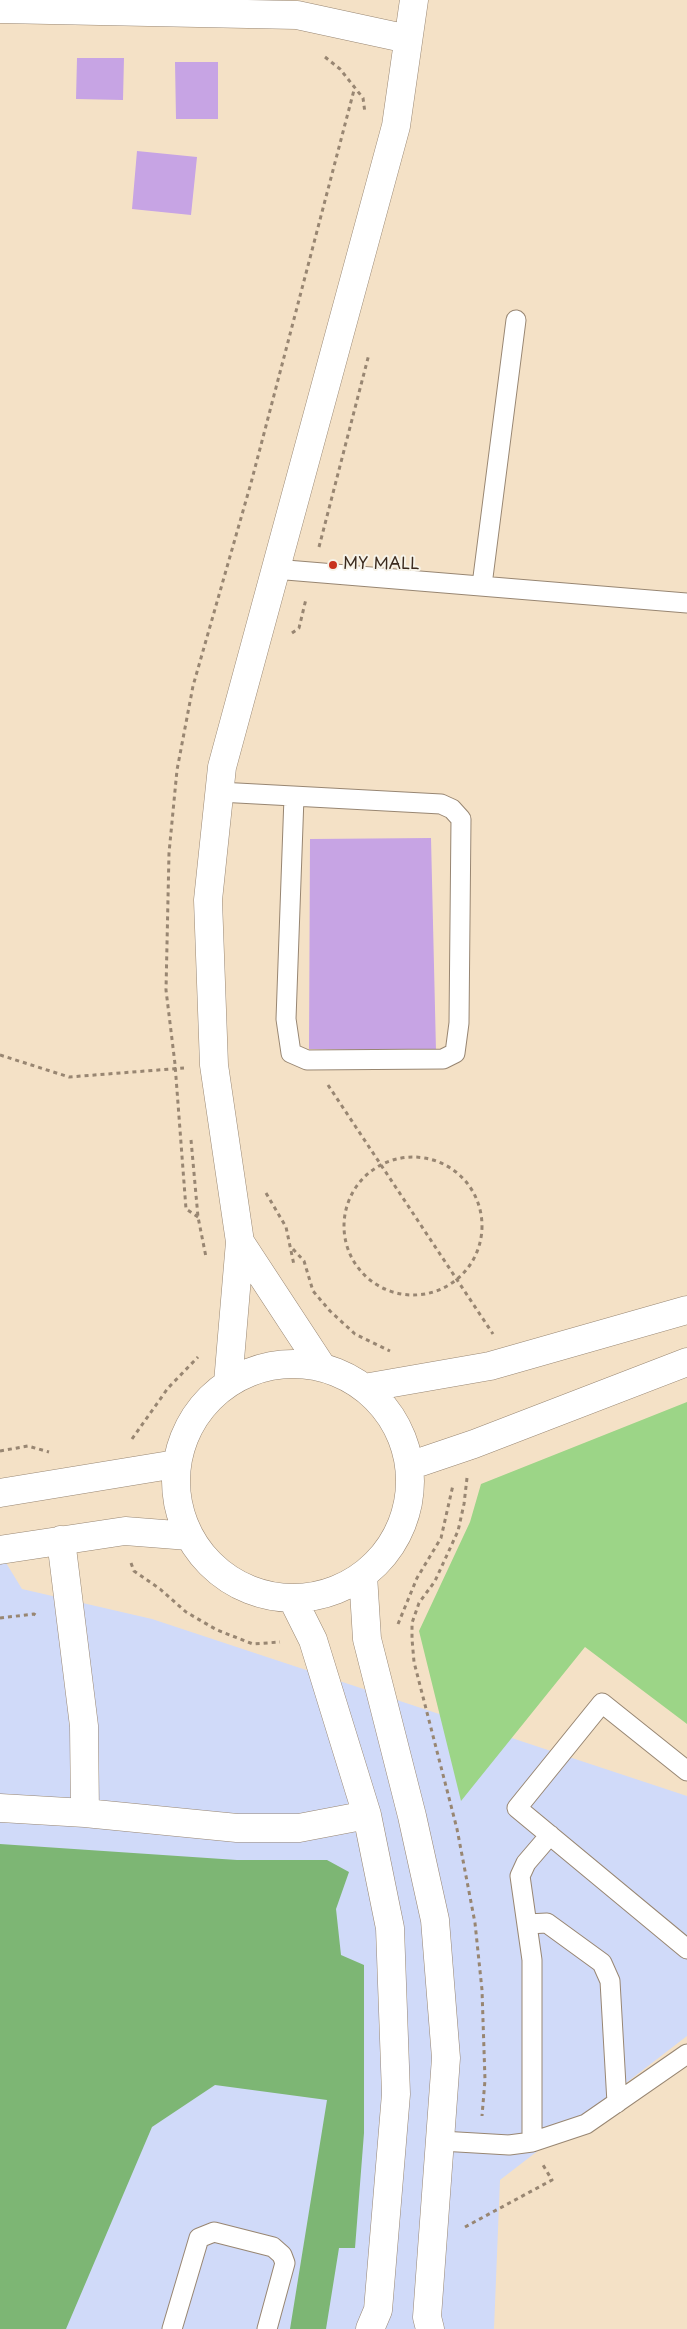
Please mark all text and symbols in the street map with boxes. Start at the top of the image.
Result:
place label: MY MALL [343,555,419,575]
marker: MY MALL [327,559,339,571]

